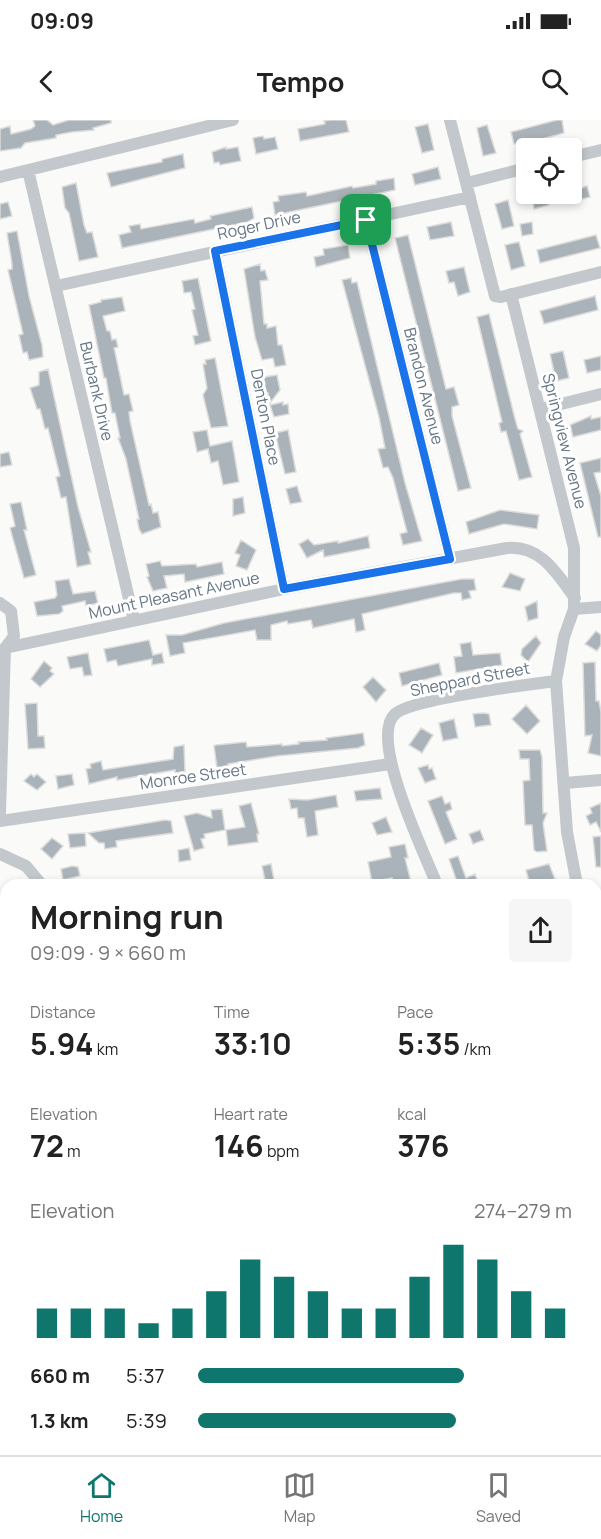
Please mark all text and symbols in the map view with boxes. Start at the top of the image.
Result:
text: 09:09 [30,6,94,36]
text: Tempo [257,63,344,100]
icon: back [30,65,63,98]
icon: search [538,65,571,98]
map controls [516,138,582,204]
button: locate [516,138,582,204]
pin [340,194,391,245]
icon: arrive [349,203,382,236]
street label: Roger Drive [215,205,303,245]
street label: Brandon Avenue [399,325,449,447]
street label: Burbank Drive [75,339,119,443]
street label: Denton Place [246,367,286,467]
street label: Springview Avenue [538,371,592,511]
street label: Mount Pleasant Avenue [87,566,261,624]
street label: Sheppard Street [408,657,532,701]
street label: Monroe Street [138,758,248,794]
text: Morning run [30,894,224,939]
button: share [509,899,572,962]
text: 09:09 · 9 × 660 m [30,939,186,966]
text: Distance [30,1001,96,1023]
text: Time [214,1001,250,1023]
text: Pace [397,1001,433,1023]
text: 5.94 [30,1023,94,1064]
text: 33:10 [214,1023,292,1064]
text: 5:35 [397,1023,460,1064]
text: km [94,1038,118,1060]
text: /km [460,1038,491,1060]
text: Elevation [30,1103,98,1125]
text: Heart rate [214,1103,288,1125]
text: kcal [397,1103,427,1125]
text: 72 [30,1125,64,1166]
text: 146 [214,1125,264,1166]
text: 376 [397,1125,449,1166]
text: m [64,1140,81,1162]
text: bpm [264,1140,299,1162]
text: Elevation [30,1197,114,1224]
text: 274–279 m [474,1197,572,1224]
text: 660 m [30,1362,90,1389]
text: 5:37 [126,1362,165,1389]
text: 1.3 km [30,1407,88,1434]
text: 5:39 [126,1407,167,1434]
tab: Home [80,1469,123,1527]
tab: Map [283,1469,316,1527]
tab: Saved [476,1469,521,1527]

